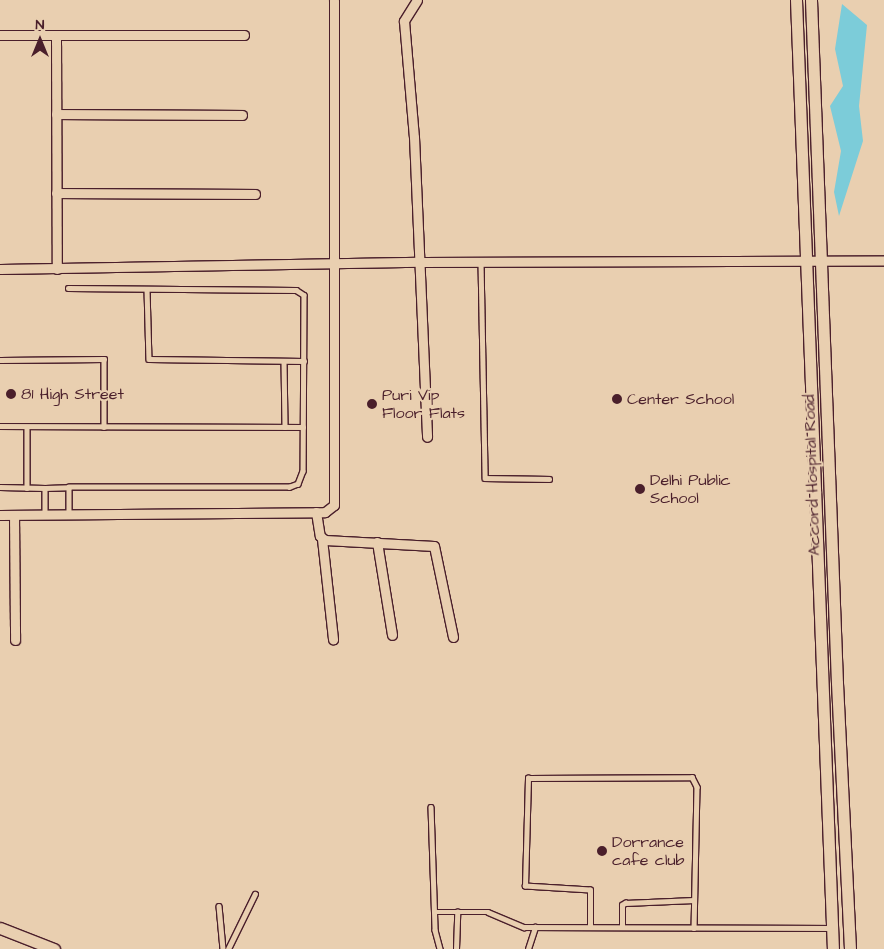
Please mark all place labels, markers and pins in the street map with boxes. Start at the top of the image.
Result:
place label: 81 High Street [21,384,124,404]
place label: Puri Vip Floor Flats [382,385,465,423]
marker: 81 High Street [5,388,17,400]
place label: Center School [627,389,734,409]
marker: Center School [611,393,623,405]
marker: Puri Vip Floor Flats [366,398,378,410]
place label: Delhi Public School [650,470,731,508]
marker: Delhi Public School [634,483,646,495]
place label: Dorrance cafe club [612,832,685,870]
marker: Dorrance cafe club [596,845,608,857]

